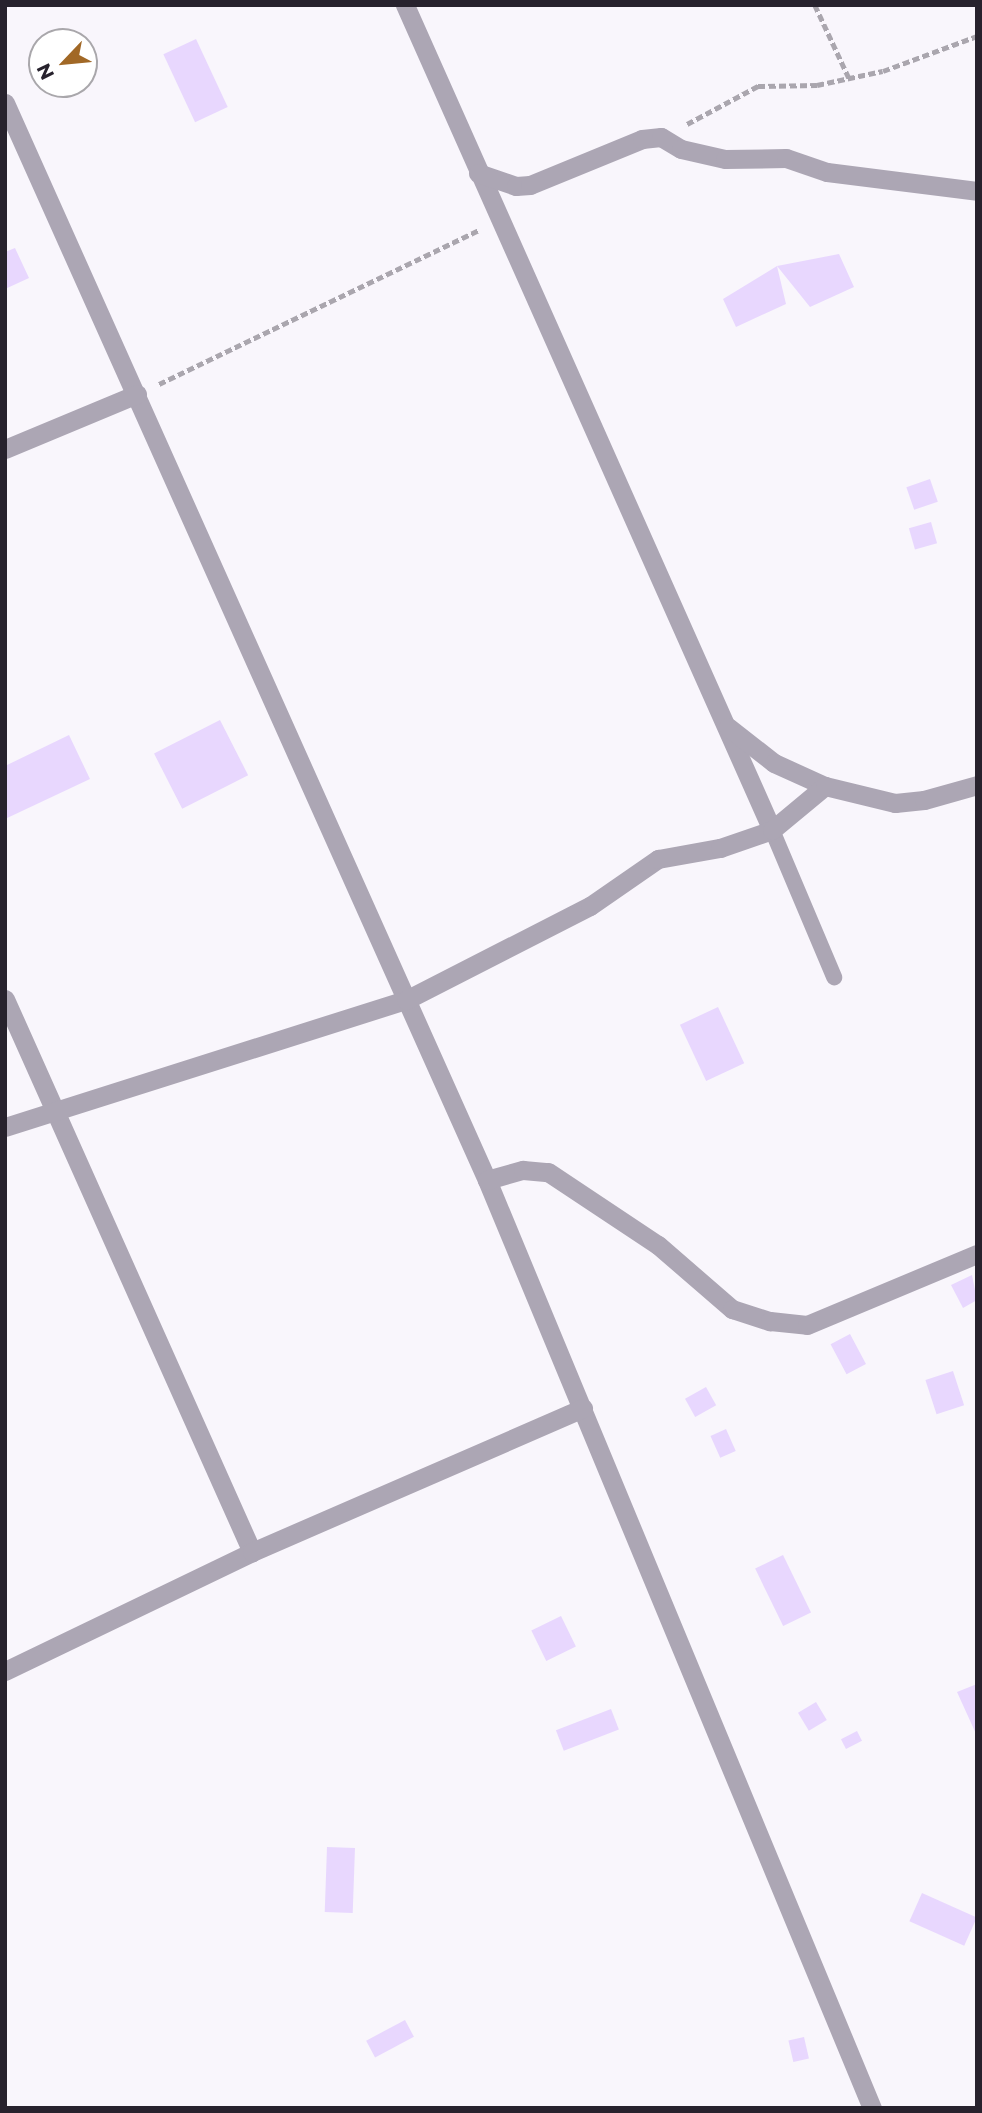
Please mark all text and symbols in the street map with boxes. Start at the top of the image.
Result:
north arrow [28,28,98,98]
text: N [32,60,59,83]

